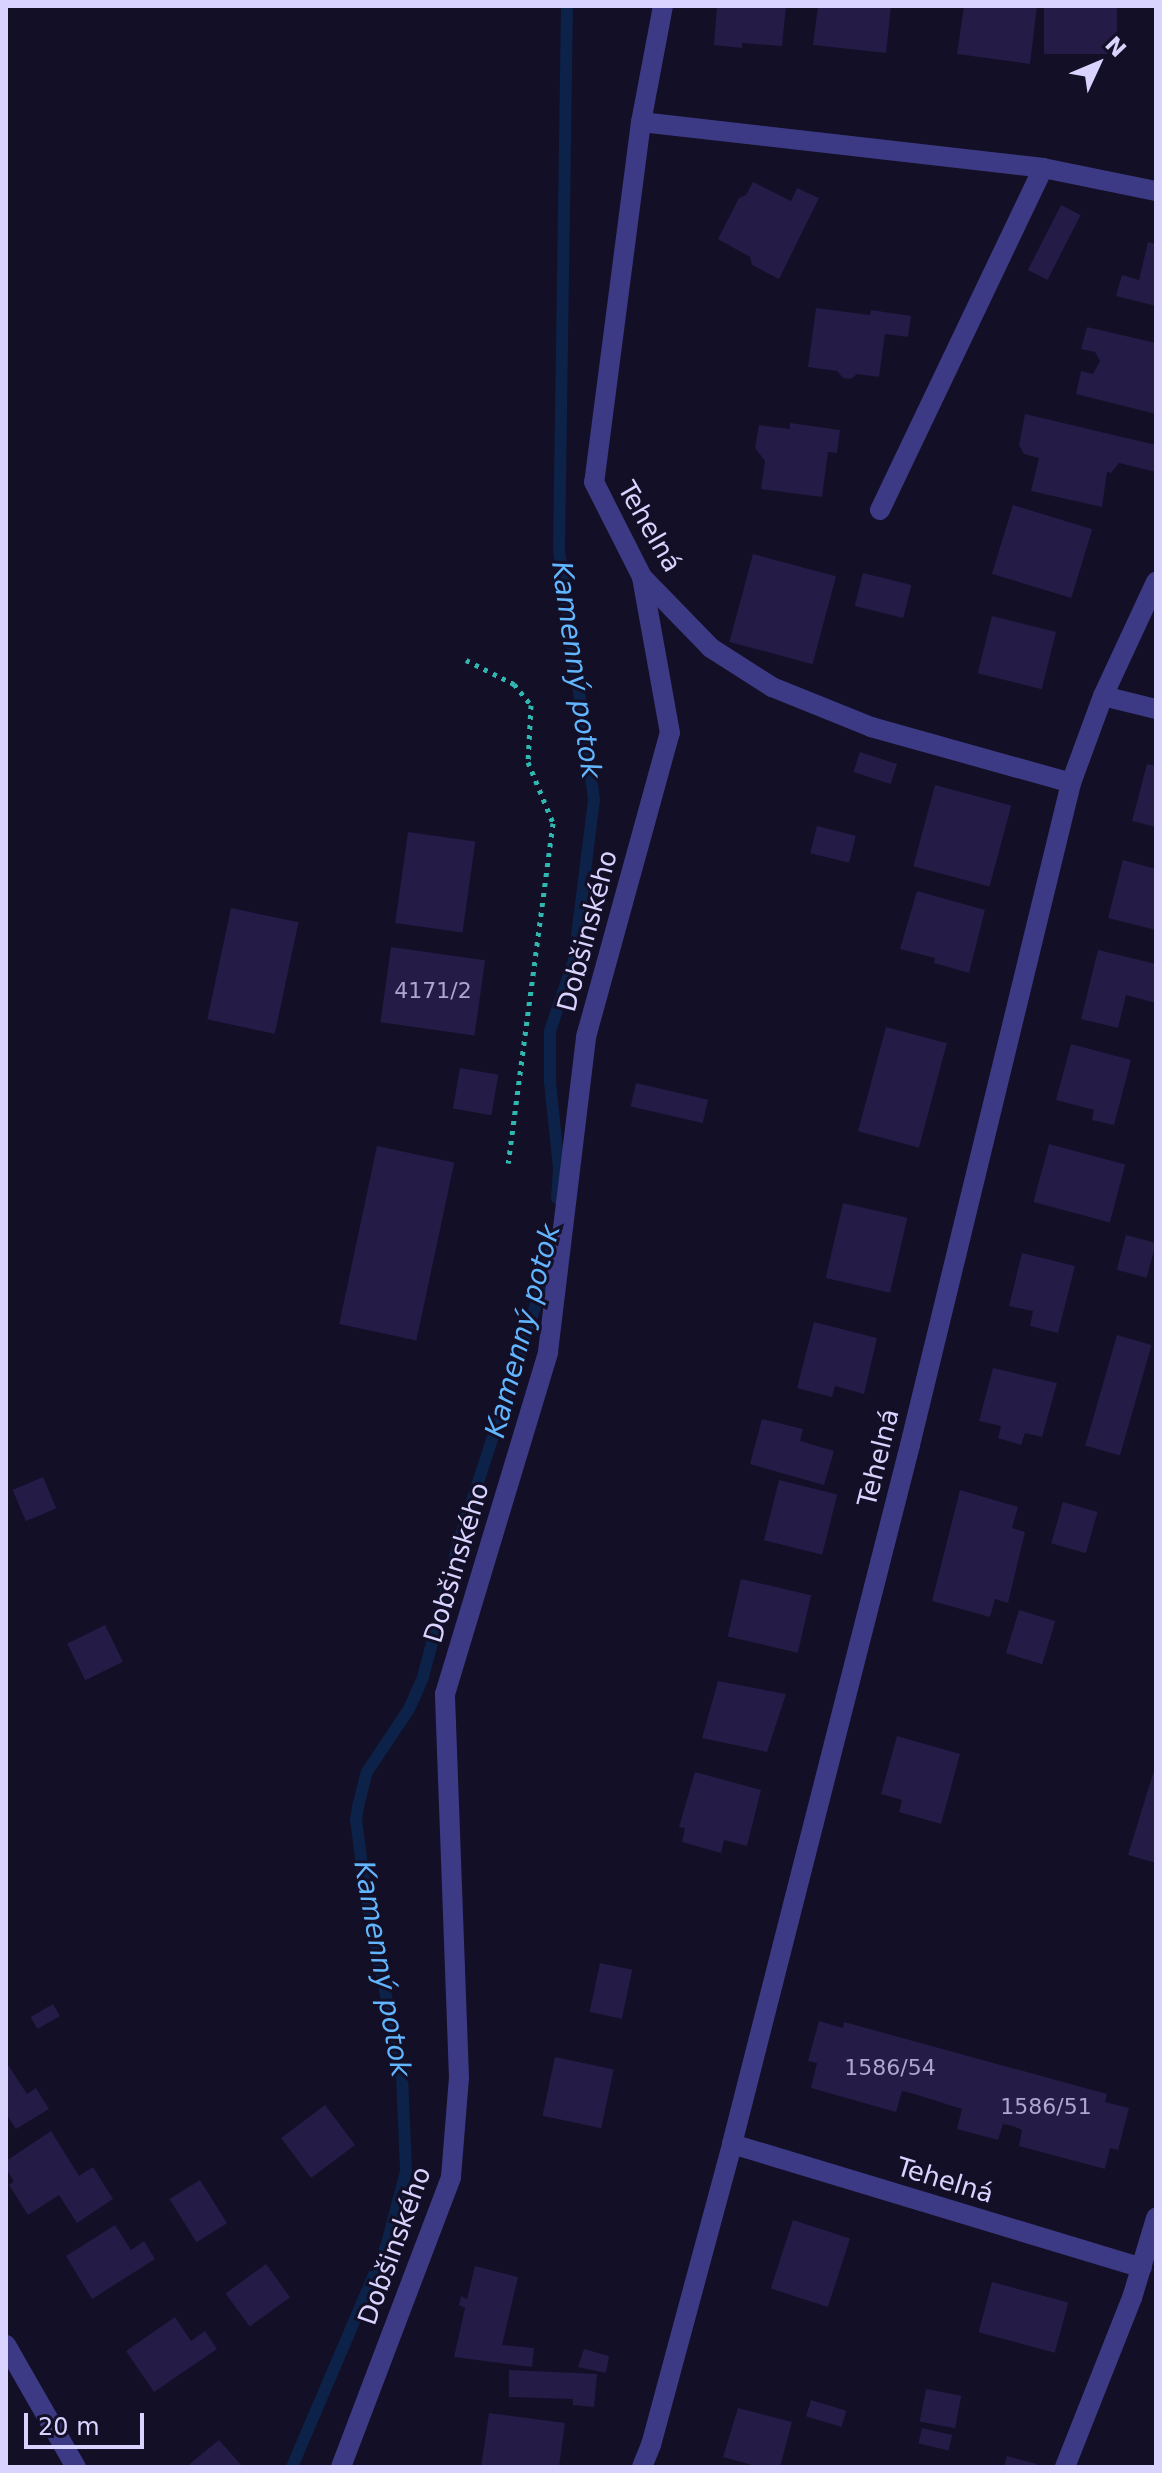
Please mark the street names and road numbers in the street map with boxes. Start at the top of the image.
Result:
street label: Tehelná [611,476,687,578]
street label: Dobšinského [551,847,625,1015]
street label: Tehelná [852,1406,906,1510]
street label: Dobšinského [418,1479,496,1647]
street label: Tehelná [893,2152,997,2210]
street label: Dobšinského [352,2163,438,2329]

